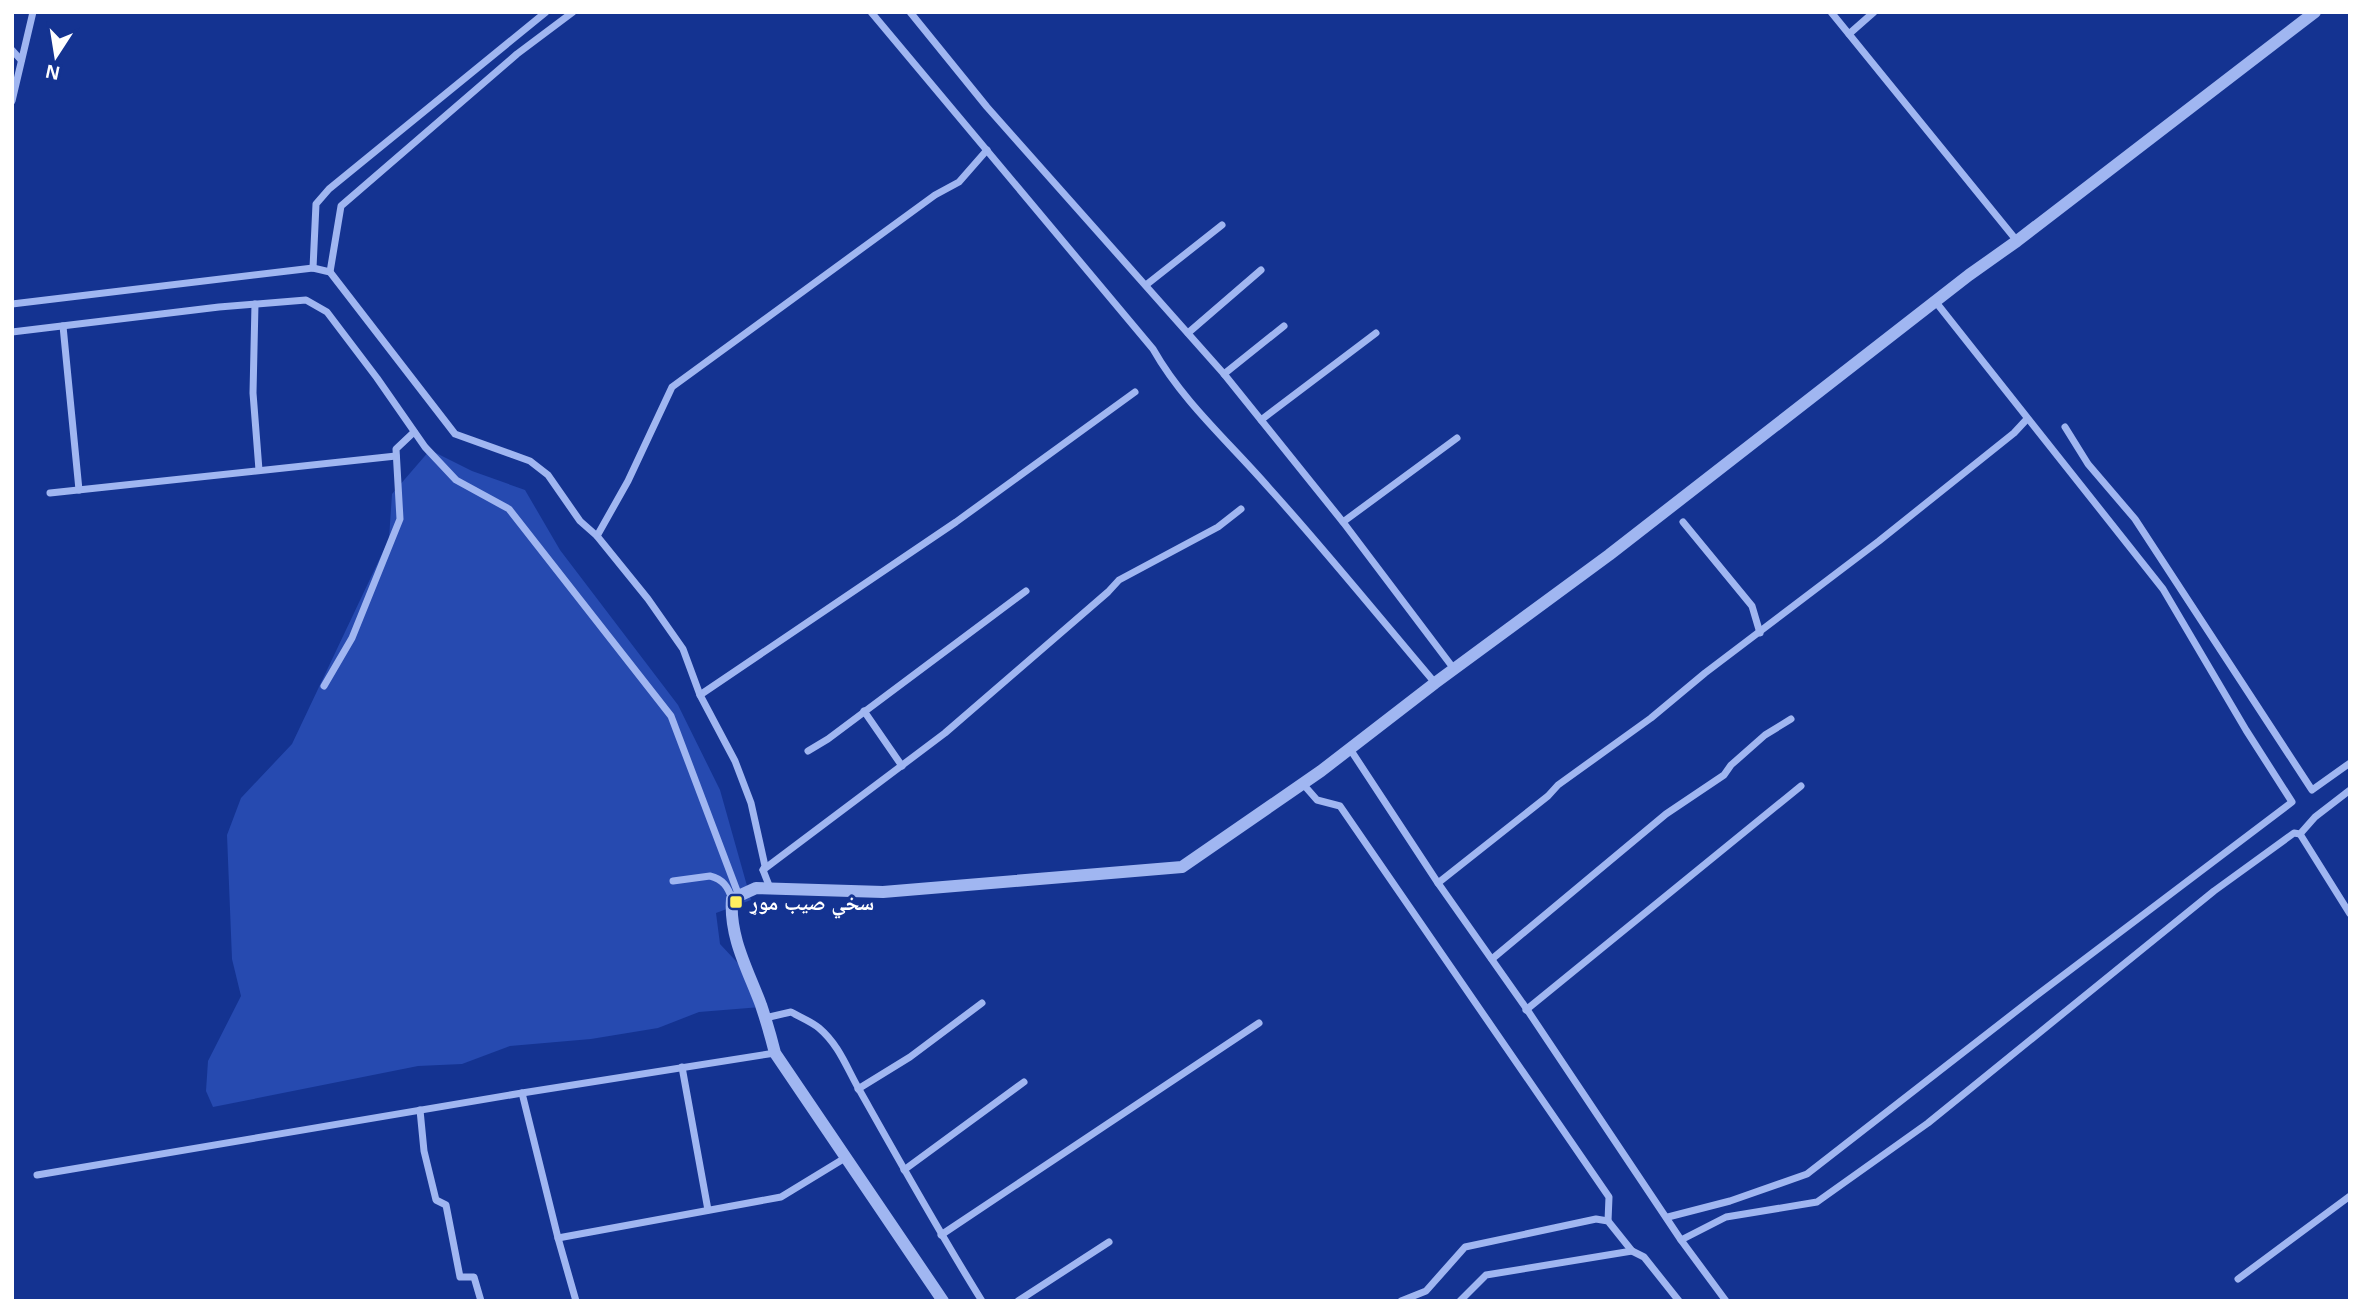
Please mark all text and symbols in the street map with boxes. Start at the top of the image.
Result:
north arrow [21,21,91,91]
text: N [44,60,61,84]
place label: سخي صیب موړ [749,891,874,919]
marker: سخي صیب موړ [728,894,744,910]

